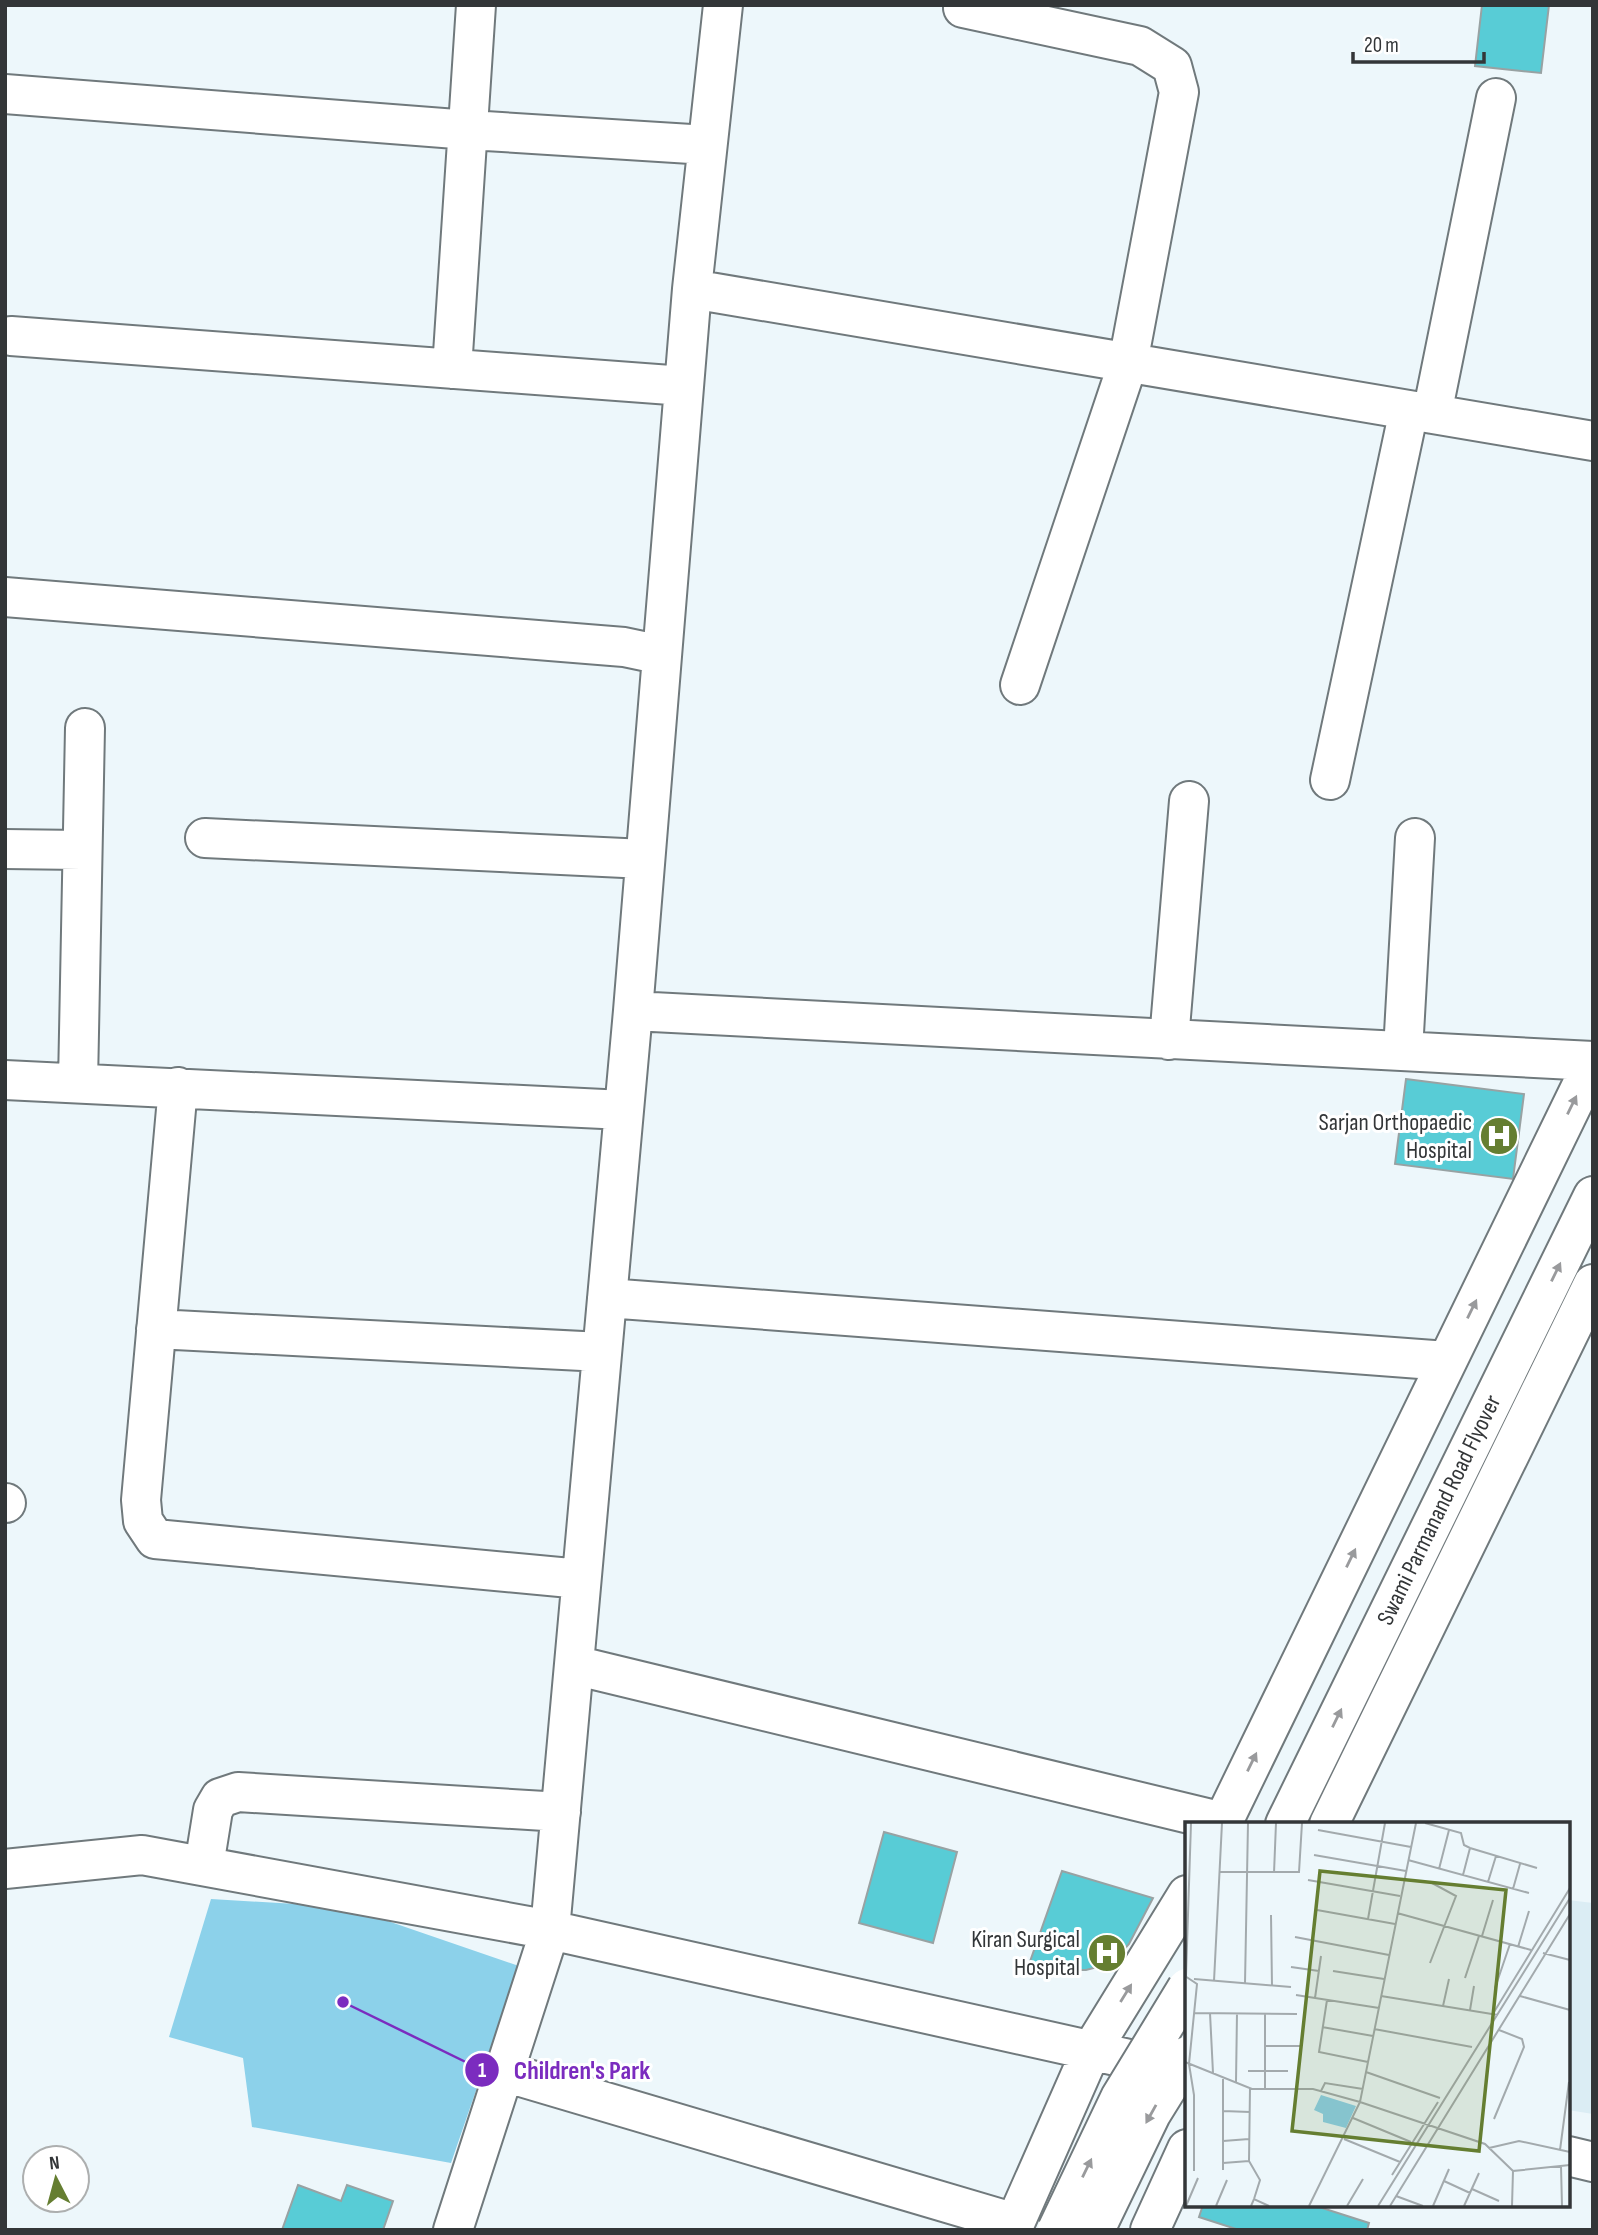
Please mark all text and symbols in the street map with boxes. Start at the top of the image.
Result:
scale bar [1353,21,1484,65]
text: 20 m [1364,33,1399,58]
one-way arrow [1567,1094,1578,1115]
place label: Sarjan Orthopaedic Hospital [1319,1108,1472,1165]
hospital icon: Sarjan Orthopaedic Hospital [1478,1115,1520,1157]
one-way arrow [1550,1262,1561,1282]
one-way arrow [1467,1299,1478,1319]
street label: Swami Parmanand Road Flyover [1371,1390,1507,1630]
one-way arrow [1346,1548,1357,1568]
one-way arrow [1331,1708,1343,1728]
one-way arrow [1246,1752,1258,1772]
inset map [1185,1822,1570,2207]
place label: Kiran Surgical Hospital [971,1925,1080,1982]
hospital icon: Kiran Surgical Hospital [1086,1932,1128,1974]
one-way arrow [1120,1983,1133,2003]
callout: Children's Park [465,2046,664,2093]
text: Children's Park [514,2056,650,2087]
text: 1 [478,2058,486,2083]
one-way arrow [1145,2105,1157,2124]
north arrow [21,2144,91,2214]
text: N [48,2152,61,2176]
one-way arrow [1081,2158,1092,2178]

